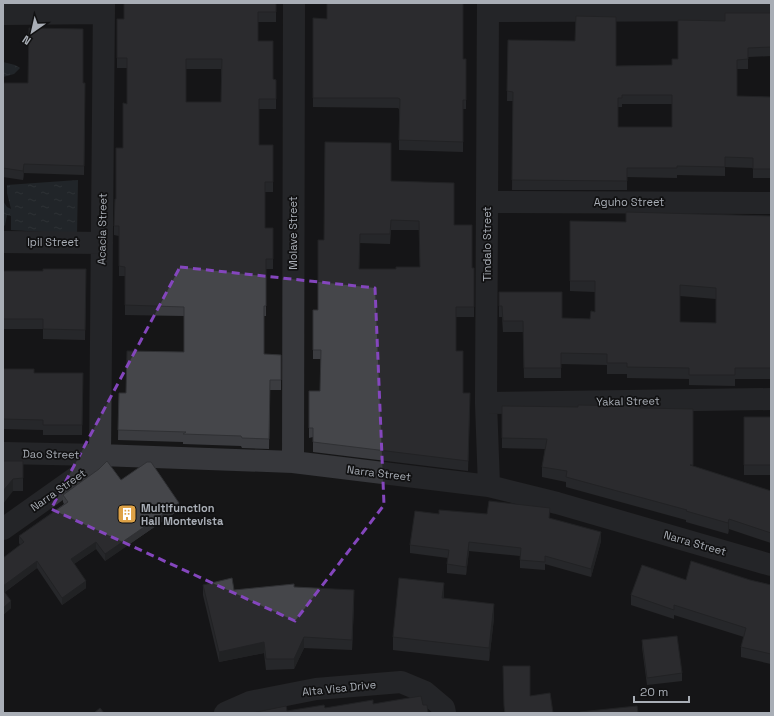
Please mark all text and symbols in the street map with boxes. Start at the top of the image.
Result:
north arrow [12,12,52,52]
text: N [19,32,33,48]
street label: Acacia Street [94,193,110,265]
street label: Aguho Street [594,195,664,209]
street label: Molave Street [286,196,300,270]
street label: Tindalo Street [480,206,494,282]
street label: Ipil Street [27,235,79,249]
street label: Yakal Street [596,393,660,409]
street label: Dao Street [23,447,79,461]
street label: Narra Street [346,462,412,484]
street label: Narra Street [28,466,88,514]
place label: Multifunction Hall Montevista [141,501,224,528]
building icon: Multifunction Hall Montevista [116,503,138,525]
street label: Narra Street [662,527,728,559]
street label: Alta Visa Drive [301,677,377,699]
scale bar [634,678,689,704]
text: 20 m [640,684,668,700]

